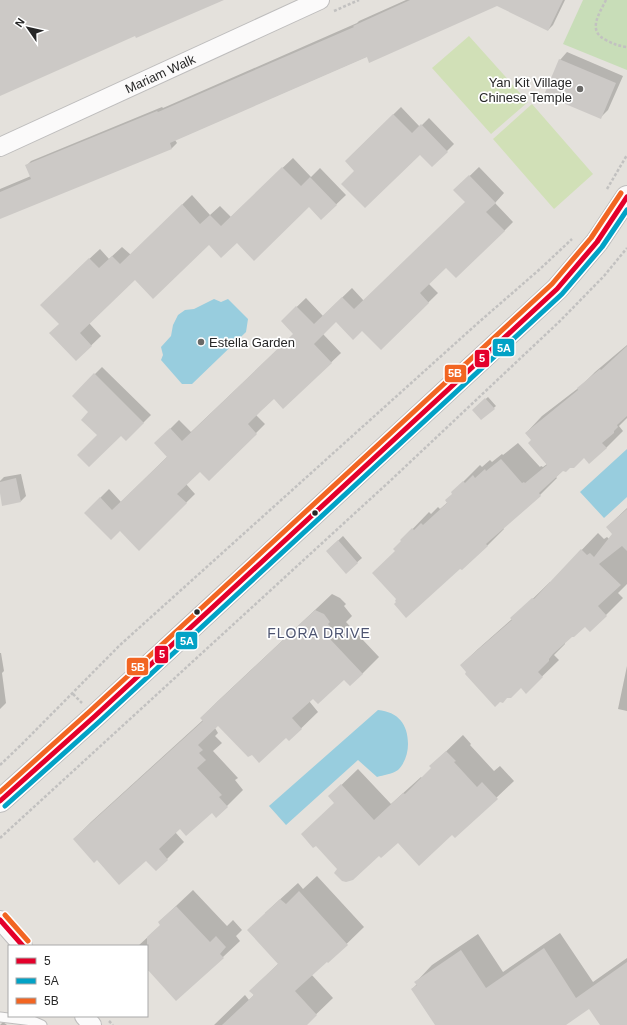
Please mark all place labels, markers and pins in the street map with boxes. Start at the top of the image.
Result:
place label: Yan Kit Village Chinese Temple [479,75,572,105]
marker: Yan Kit Village Chinese Temple [575,84,585,94]
place label: Estella Garden [209,335,295,350]
marker: Estella Garden [196,337,206,347]
unlabelled marker [310,508,320,518]
unlabelled marker [192,607,202,617]

